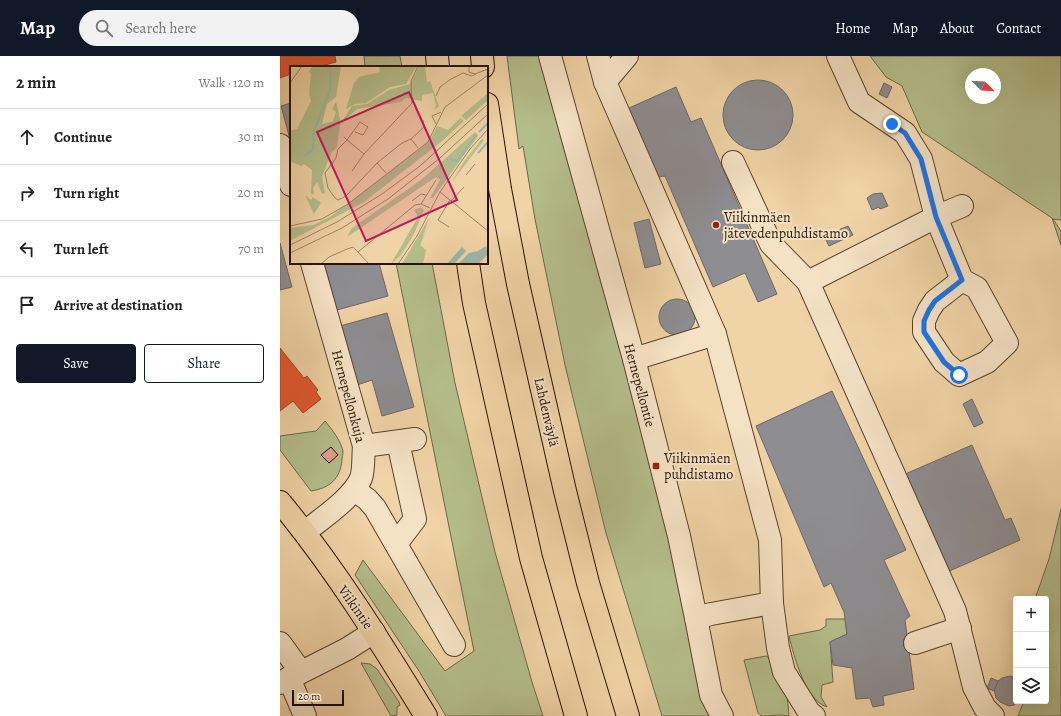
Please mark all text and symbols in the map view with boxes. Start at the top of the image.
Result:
search box [79,10,359,46]
text: Map [20,15,55,41]
icon: search [93,17,115,39]
text: Search here [125,18,197,38]
text: Home [835,19,870,38]
text: Map [892,19,918,38]
text: About [940,19,974,38]
text: Contact [996,19,1041,38]
inset map [290,66,488,264]
north arrow [965,68,1001,104]
text: 2 min [16,71,56,94]
text: Walk · 120 m [199,74,264,91]
route end [883,115,901,133]
icon: ahead [16,126,38,148]
text: Continue [54,127,112,147]
text: 30 m [238,128,264,145]
icon: right [16,182,38,204]
text: Turn right [54,183,119,203]
text: 20 m [238,184,264,201]
place label: Viikinmäen jätevedenpuhdistamo [723,208,848,243]
marker: Viikinmäen jätevedenpuhdistamo [711,220,721,230]
icon: left [16,238,38,260]
text: Turn left [54,239,109,259]
text: 70 m [238,240,264,257]
icon: arrive [16,294,38,316]
text: Arrive at destination [54,295,183,315]
street label: Hernepellontie [619,341,660,429]
button: Save [16,344,136,383]
button: Share [144,344,264,383]
street label: Hernepellonkuja [327,348,370,445]
route start [950,366,968,384]
street label: Lahdenväylä [529,376,564,449]
place label: Viikinmäen puhdistamo [663,449,733,484]
marker: Viikinmäen puhdistamo [651,461,661,471]
street label: Viikintie [333,581,378,633]
map controls [1013,596,1049,704]
button: + [1013,596,1049,632]
button: − [1013,632,1049,668]
button: layers [1013,668,1049,704]
scale bar [292,688,344,707]
text: 20 m [298,689,320,704]

